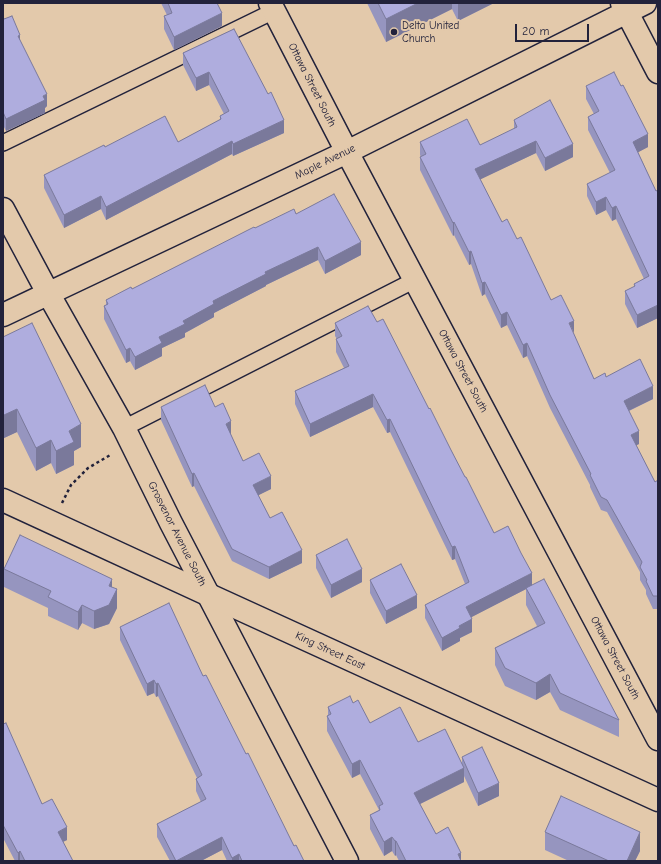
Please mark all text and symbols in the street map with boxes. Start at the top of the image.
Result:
scale bar [517,16,591,42]
place label: Delta United Church [402,19,459,45]
text: 20 m [522,24,550,38]
marker: Delta United Church [389,27,399,37]
street label: Ottawa Street South [285,41,339,129]
street label: Maple Avenue [293,142,357,182]
street label: Ottawa Street South [436,327,490,415]
street label: Grosvenor Avenue South [145,479,209,589]
street label: Ottawa Street South [588,614,642,702]
street label: King Street East [293,629,367,673]

